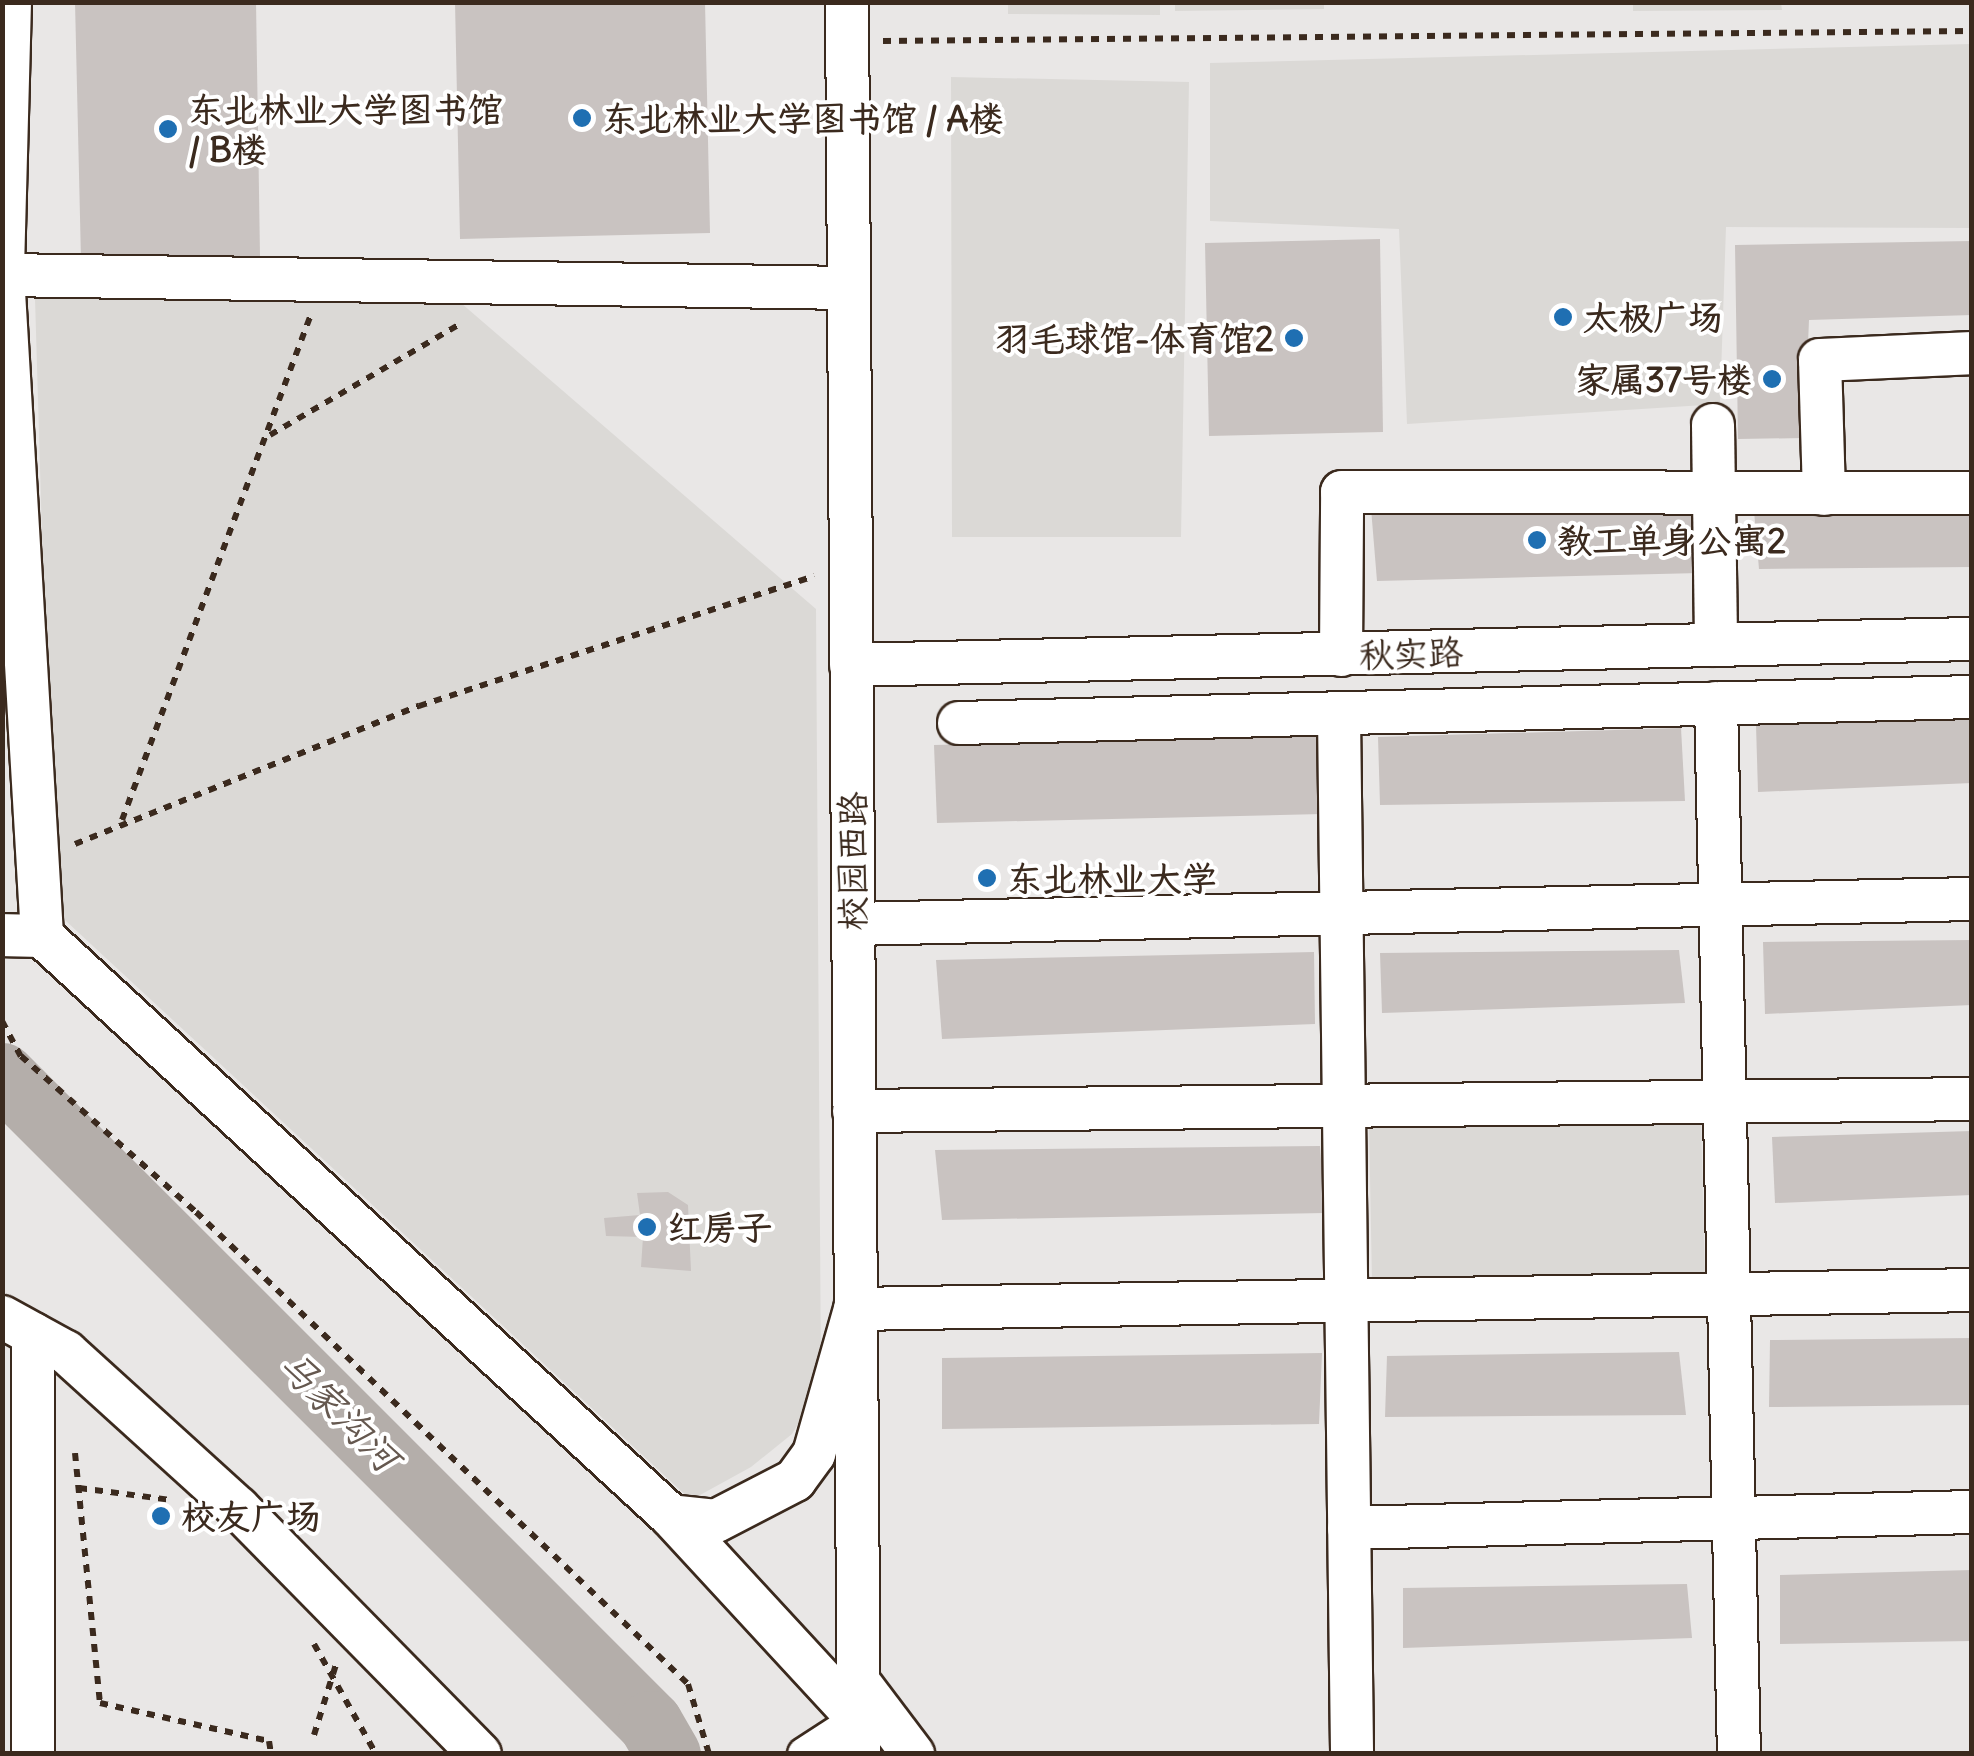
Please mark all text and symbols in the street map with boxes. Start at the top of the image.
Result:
place label: 东北林业大学图书馆 / B楼 [188,88,503,170]
place label: 东北林业大学图书馆 / A楼 [602,97,1004,139]
marker: 东北林业大学图书馆 / A楼 [571,107,593,129]
marker: 东北林业大学图书馆 / B楼 [157,118,179,140]
place label: 太极广场 [1583,296,1723,338]
marker: 太极广场 [1552,306,1574,328]
place label: 羽毛球馆-体育馆2 [995,317,1274,359]
marker: 羽毛球馆-体育馆2 [1283,327,1305,349]
place label: 家属37号楼 [1575,358,1752,400]
marker: 家属37号楼 [1761,368,1783,390]
place label: 教工单身公寓2 [1557,519,1786,561]
marker: 教工单身公寓2 [1526,529,1548,551]
street label: 秋实路 [1358,630,1464,676]
street label: 校园西路 [831,791,873,931]
place label: 东北林业大学 [1007,857,1217,899]
marker: 东北林业大学 [976,867,998,889]
place label: 红房子 [667,1206,772,1248]
marker: 红房子 [636,1216,658,1238]
water label: 马家沟河 [269,1341,409,1481]
place label: 校友广场 [181,1495,321,1537]
marker: 校友广场 [150,1505,172,1527]

